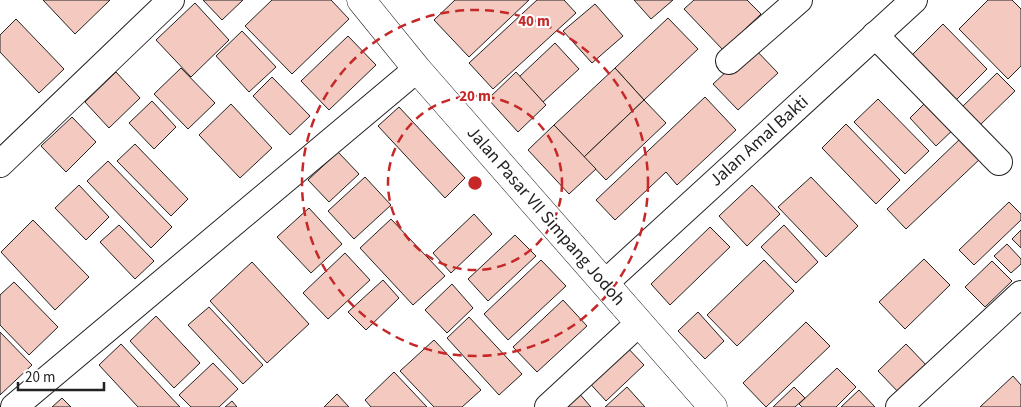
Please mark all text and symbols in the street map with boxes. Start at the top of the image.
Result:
text: 40 m [518,11,550,32]
text: 20 m [459,86,491,107]
street label: Jalan Amal Bakti [704,90,814,192]
street label: Jalan Pasar VII Simpang Jodoh [461,121,631,311]
centre of rings [466,174,484,192]
scale bar [18,360,104,392]
text: 20 m [25,367,55,388]

